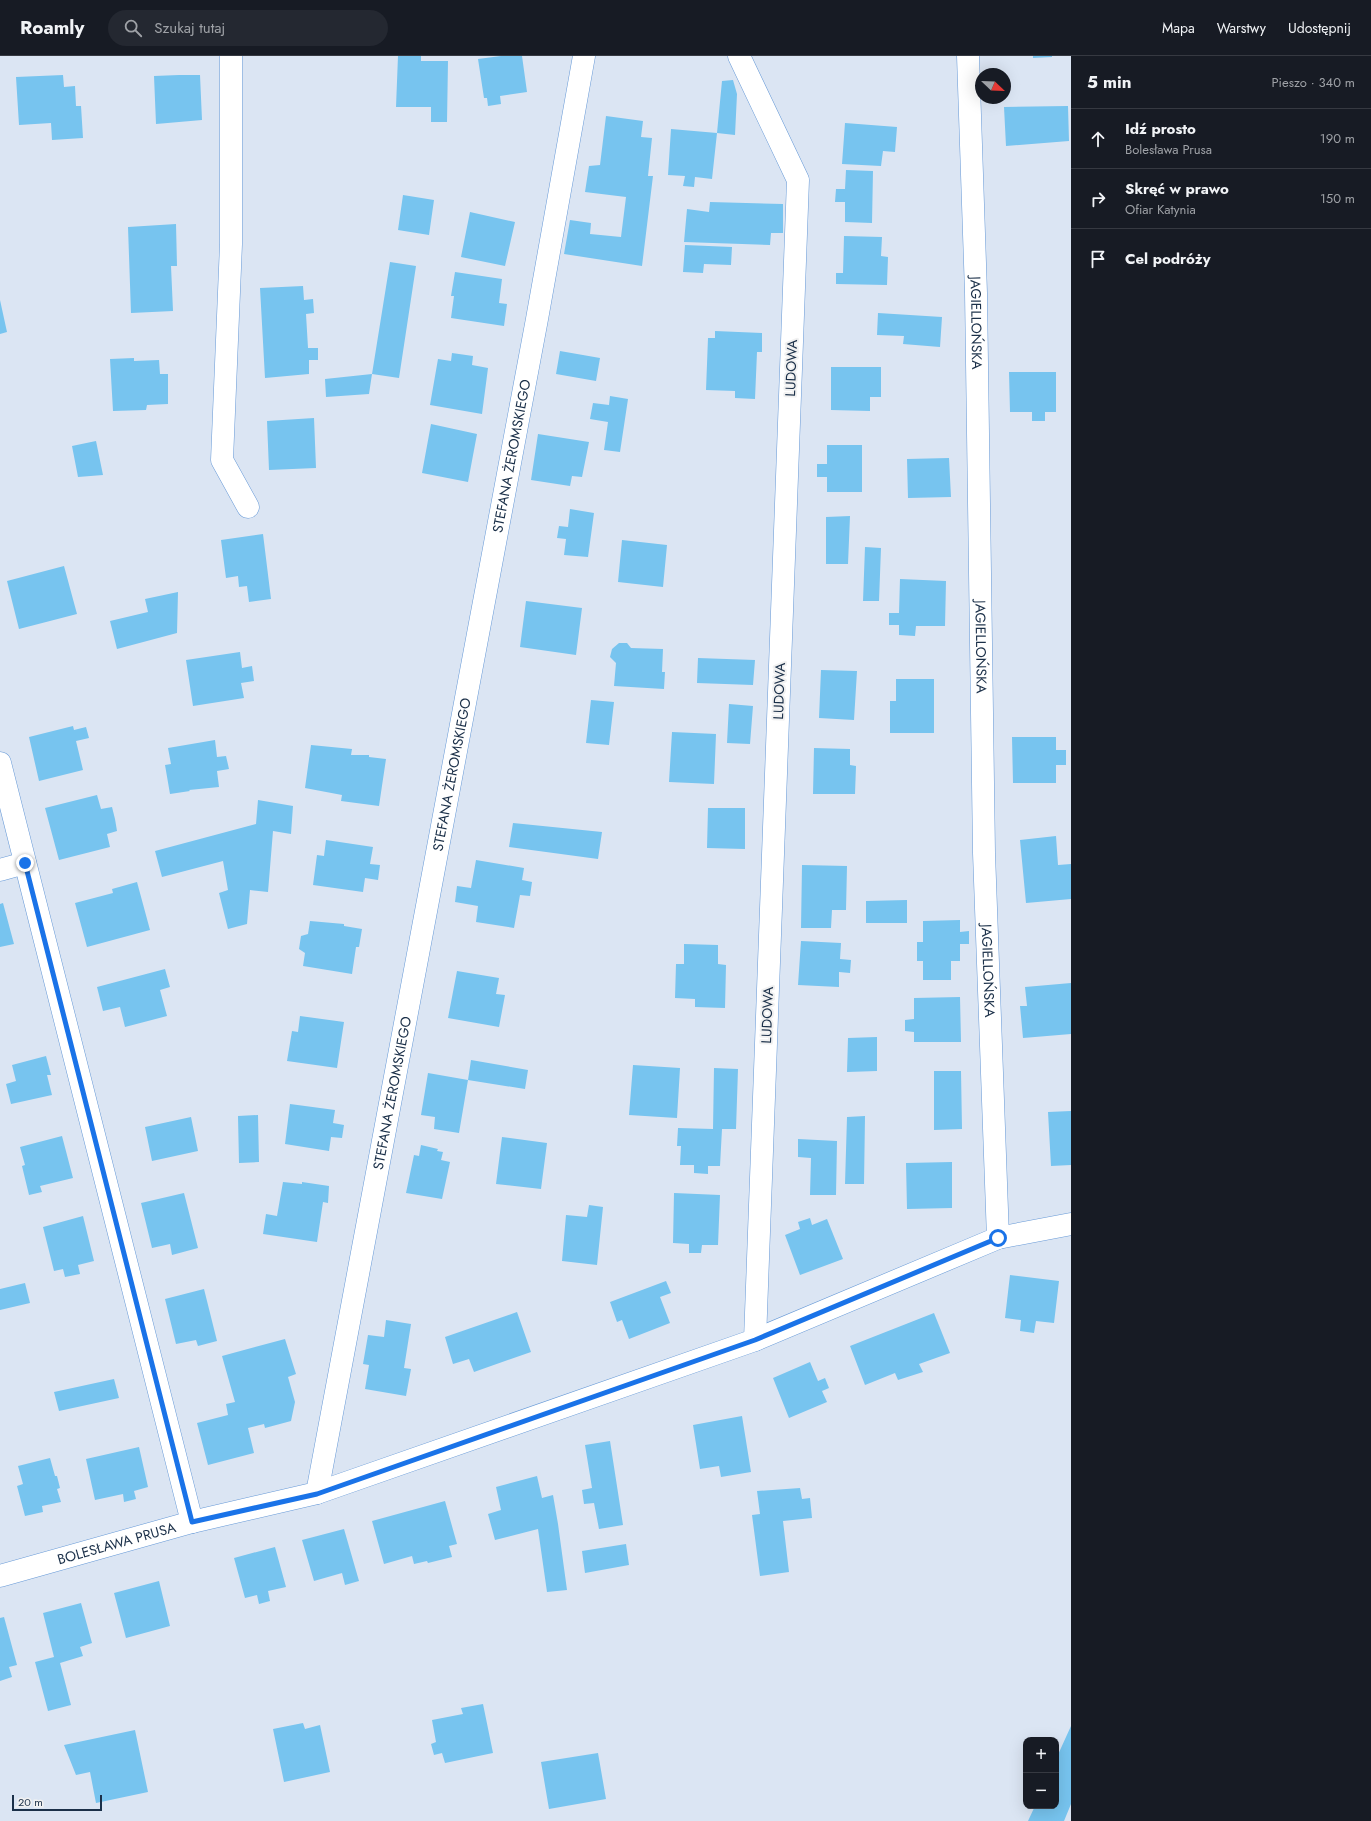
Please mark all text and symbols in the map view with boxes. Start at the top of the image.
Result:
search box [108,10,388,46]
text: Roamly [20,14,84,41]
icon: search [122,17,144,39]
text: Szukaj tutaj [154,17,225,39]
text: Mapa [1162,18,1195,38]
text: Warstwy [1217,18,1266,38]
text: Udostępnij [1288,18,1351,38]
north arrow [975,68,1011,104]
text: 5 min [1087,70,1131,94]
text: Pieszo · 340 m [1271,73,1355,92]
text: Idź prosto [1125,118,1196,140]
icon: ahead [1087,128,1109,150]
text: 190 m [1320,129,1355,148]
text: Bolesława Prusa [1125,140,1212,159]
text: Skręć w prawo [1125,178,1229,200]
icon: right [1087,188,1109,210]
text: 150 m [1320,189,1355,208]
text: Ofiar Katynia [1125,200,1196,219]
icon: arrive [1087,248,1109,270]
text: Cel podróży [1125,248,1210,270]
street label: JAGIELLOŃSKA [965,274,987,370]
street label: LUDOWA [780,338,802,397]
street label: STEFANA ŻEROMSKIEGO [487,378,535,534]
street label: JAGIELLOŃSKA [970,598,992,694]
street label: LUDOWA [768,661,790,720]
street label: STEFANA ŻEROMSKIEGO [427,696,476,853]
route end [16,854,34,872]
street label: JAGIELLOŃSKA [977,922,1000,1018]
street label: LUDOWA [756,985,778,1044]
street label: STEFANA ŻEROMSKIEGO [368,1015,416,1171]
route start [989,1229,1007,1247]
street label: BOLESŁAWA PRUSA [55,1517,179,1569]
map controls [1023,1737,1059,1809]
button: + [1023,1737,1059,1773]
button: − [1023,1773,1059,1809]
scale bar [12,1793,102,1812]
text: 20 m [18,1794,43,1810]

